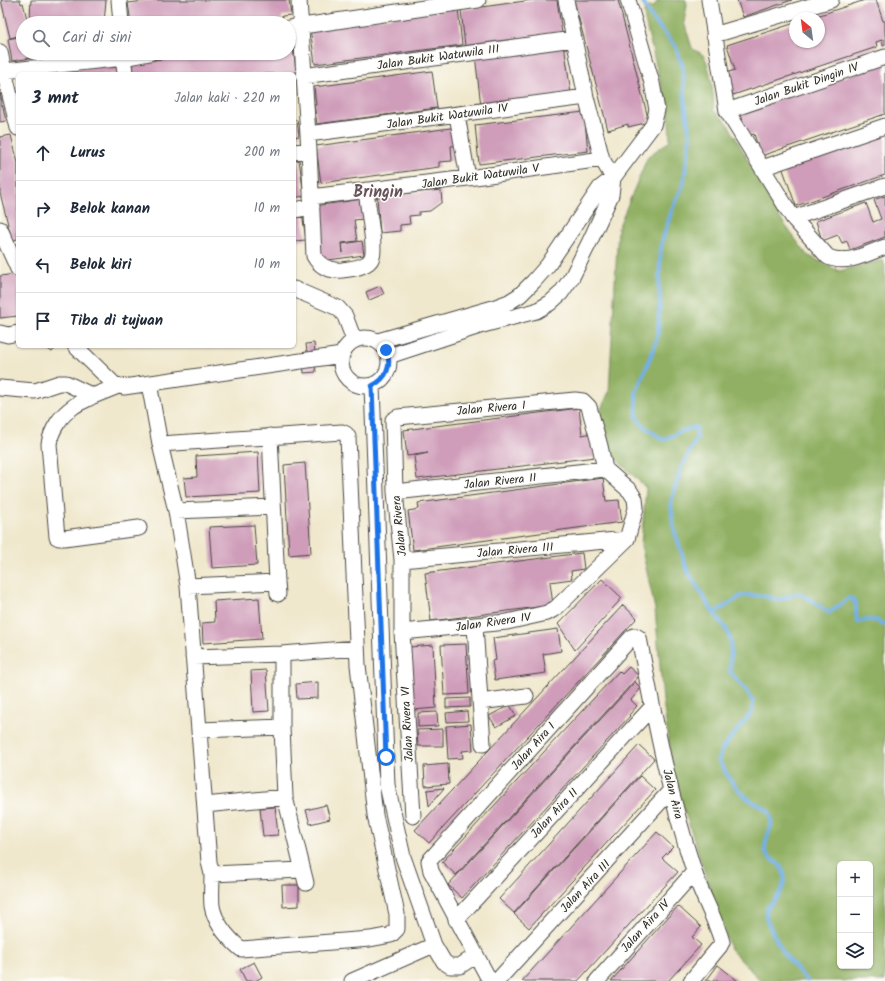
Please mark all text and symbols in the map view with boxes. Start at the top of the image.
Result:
north arrow [789,12,825,48]
search box [16,16,296,60]
text: Cari di sini [62,26,131,50]
icon: search [30,27,52,49]
street label: Jalan Bukit Watuwila III [376,39,501,75]
street label: Jalan Bukit Dingin IV [751,57,862,111]
text: 3 mnt [32,85,79,112]
text: Jalan kaki · 220 m [174,88,280,109]
street label: Jalan Bukit Watuwila IV [385,98,511,134]
text: Lurus [70,141,105,165]
icon: ahead [32,142,54,164]
text: 200 m [244,142,280,163]
street label: Jalan Bukit Watuwila V [420,159,542,194]
district label: Bringin [353,180,403,205]
text: Belok kanan [70,197,150,221]
icon: right [32,198,54,220]
text: 10 m [254,198,280,219]
text: Belok kiri [70,253,131,277]
icon: left [32,254,54,276]
text: 10 m [254,254,280,275]
text: Tiba di tujuan [70,309,163,333]
icon: arrive [32,310,54,332]
route end [377,341,395,359]
street label: Jalan Rivera I [456,396,527,421]
street label: Jalan Rivera II [463,468,538,495]
street label: Jalan Rivera [387,494,412,557]
street label: Jalan Rivera III [476,538,554,563]
street label: Jalan Rivera IV [454,608,534,637]
street label: Jalan Rivera VI [396,685,419,762]
street label: Jalan Aira I [506,718,560,775]
route start [377,748,395,766]
street label: Jalan Aira [657,767,688,821]
street label: Jalan Aira II [526,784,583,843]
street label: Jalan Aira III [556,855,615,917]
map controls [837,861,873,969]
button: + [837,861,873,897]
street label: Jalan Aira IV [616,894,675,957]
button: − [837,897,873,933]
button: layers [837,933,873,969]

